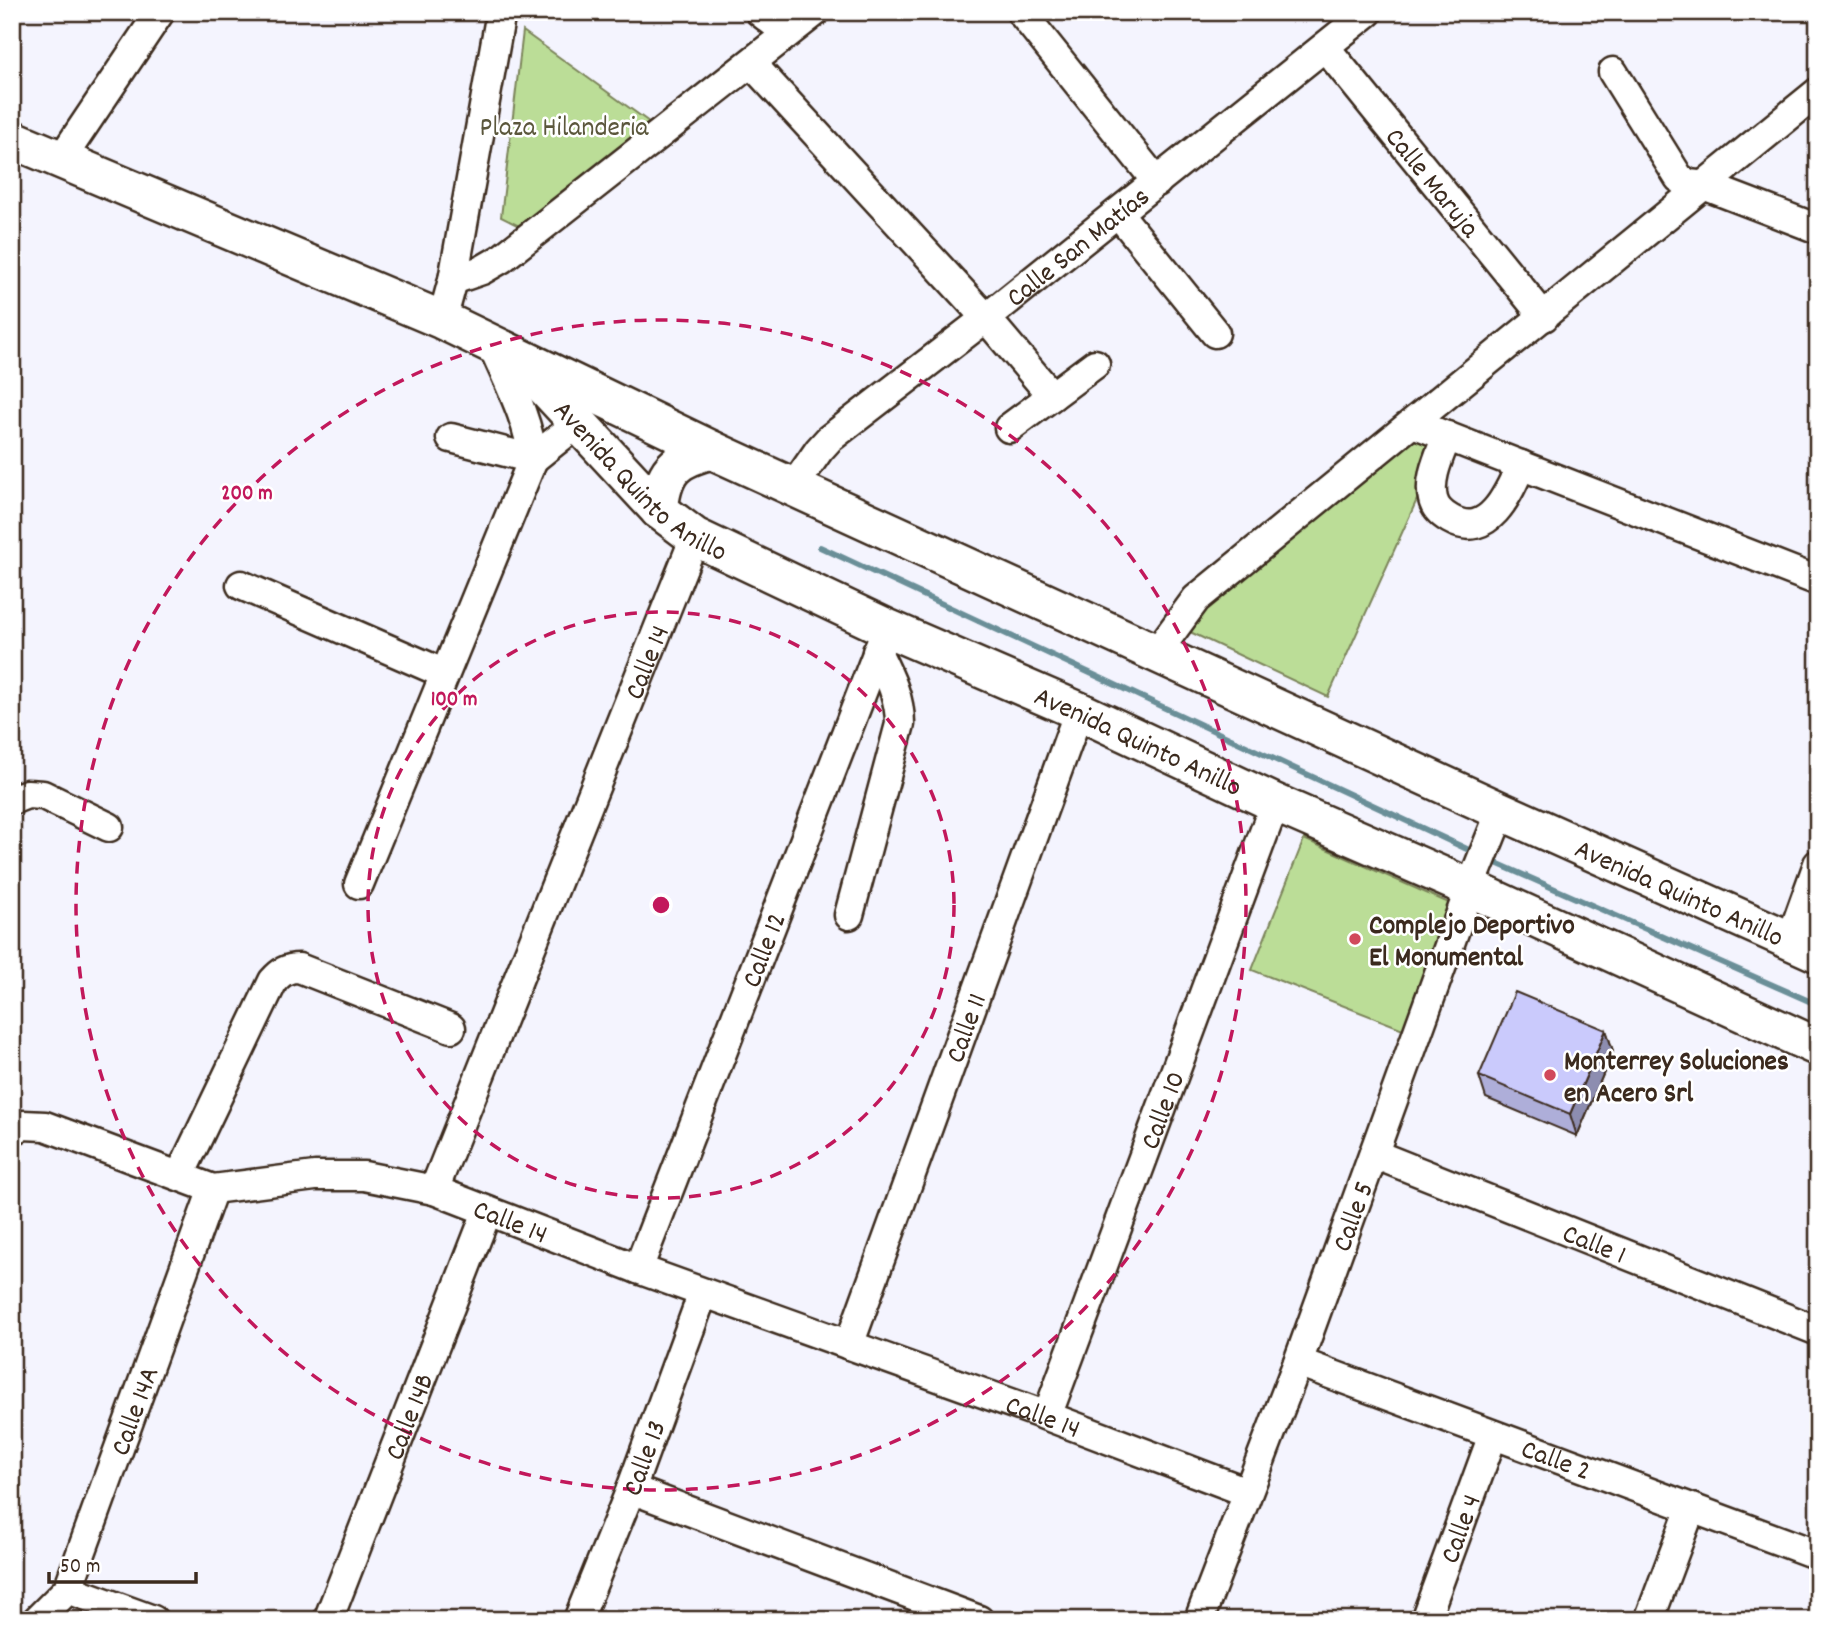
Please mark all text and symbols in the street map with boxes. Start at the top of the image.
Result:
park label: Plaza Hilanderia [480,110,649,150]
street label: Calle Maruja [1373,121,1488,249]
street label: Calle San Matías [999,179,1160,319]
street label: Avenida Quinto Anillo [542,393,733,574]
text: 200 m [221,480,273,510]
street label: Calle 14 [617,620,683,707]
street label: Avenida Quinto Anillo [1027,679,1247,810]
text: 100 m [431,686,477,716]
street label: Avenida Quinto Anillo [1567,832,1789,960]
centre of rings [649,893,673,917]
street label: Calle 12 [734,908,800,994]
place label: Complejo Deportivo El Monumental [1369,908,1575,980]
marker: Complejo Deportivo El Monumental [1347,931,1363,947]
street label: Calle 11 [938,989,1000,1069]
place label: Monterrey Soluciones en Acero Srl [1564,1044,1789,1116]
street label: Calle 10 [1133,1067,1198,1156]
marker: Monterrey Soluciones en Acero Srl [1542,1067,1558,1083]
street label: Calle 5 [1325,1177,1387,1258]
street label: Calle 14 [466,1192,552,1257]
street label: Calle 1 [1556,1216,1631,1277]
street label: Calle 14A [103,1362,172,1462]
street label: Calle 14B [377,1369,447,1467]
street label: Calle 14 [999,1388,1085,1452]
street label: Calle 13 [615,1416,679,1502]
street label: Calle 2 [1515,1432,1595,1494]
street label: Calle 4 [1433,1490,1494,1570]
scale bar [49,1541,196,1585]
text: 50 m [60,1553,100,1583]

